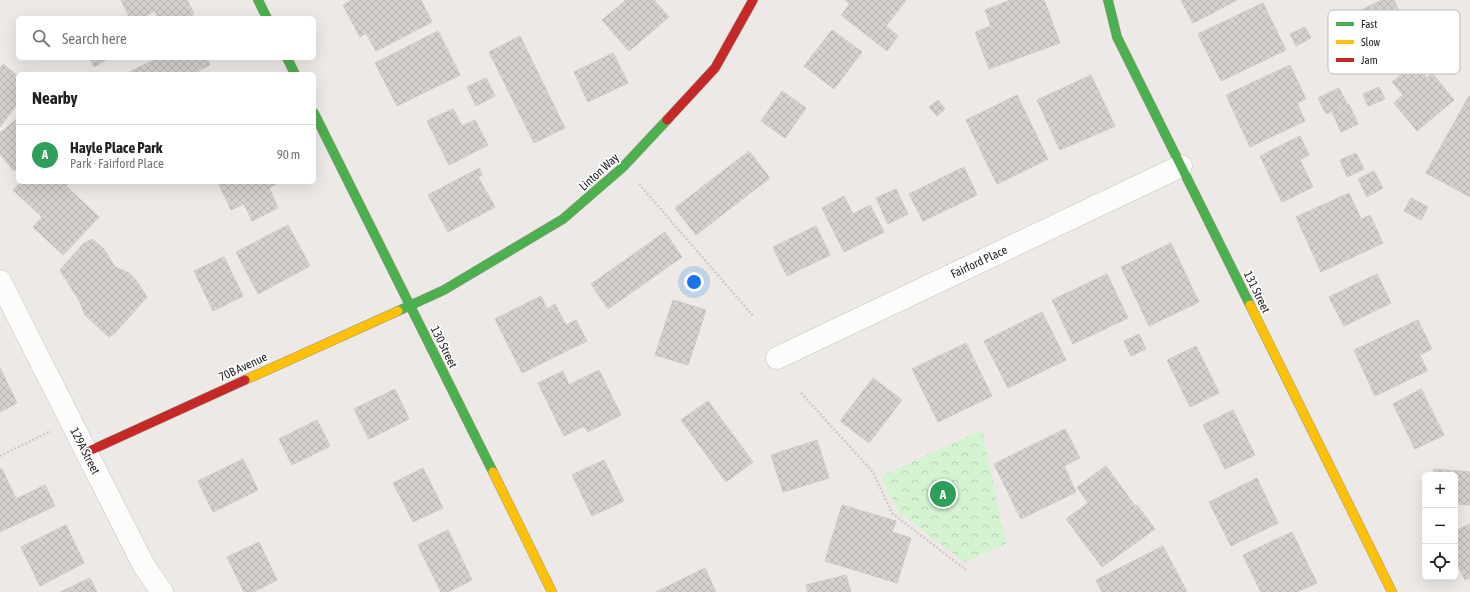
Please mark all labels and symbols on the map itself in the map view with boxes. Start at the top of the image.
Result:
legend [1328,10,1460,74]
text: Fast [1361,18,1377,30]
text: Slow [1361,36,1380,48]
text: Jam [1361,54,1378,66]
street label: Linton Way [576,151,622,193]
street label: Fairford Place [949,243,1009,281]
street label: 131 Street [1241,269,1273,316]
your location [684,272,704,292]
street label: 130 Street [428,324,460,371]
street label: 70B Avenue [217,350,269,384]
street label: 129A Street [67,425,103,477]
pin: A [930,479,956,509]

